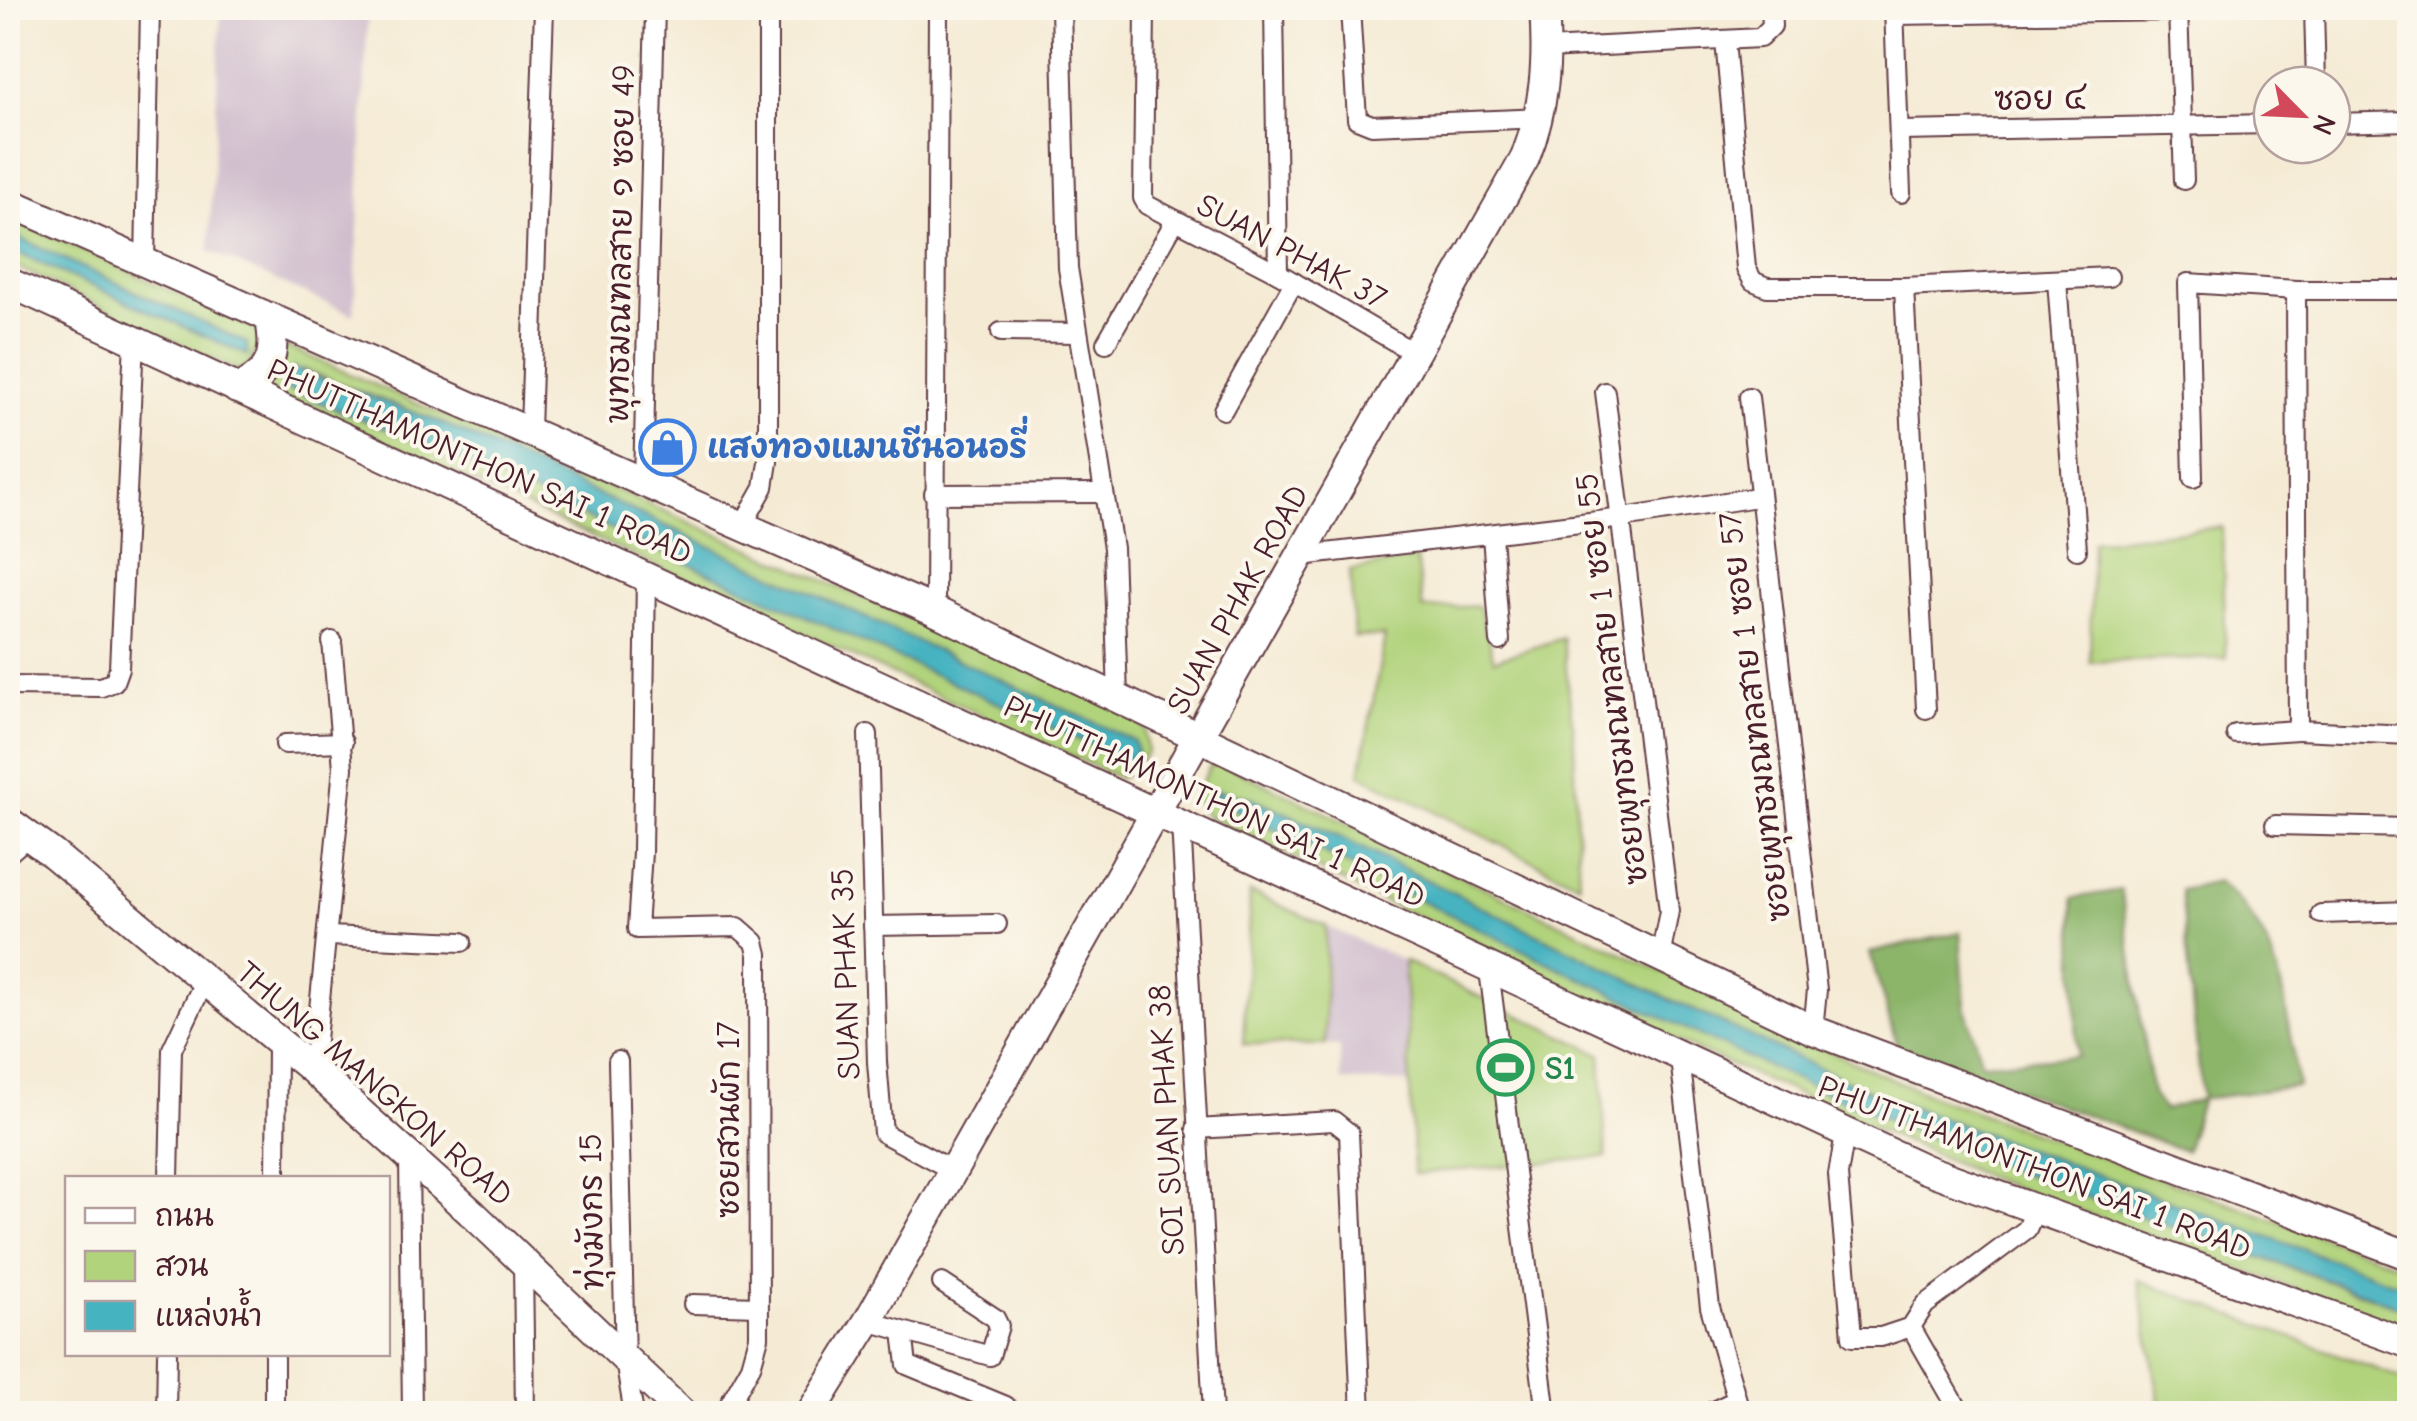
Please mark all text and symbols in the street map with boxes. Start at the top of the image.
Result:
street label: พุทธมณฑลสาย ๑ ซอย 49 [599,64,647,424]
north arrow [2252,65,2352,165]
street label: ซอย ๔ [1994,79,2088,118]
text: N [2306,110,2342,140]
street label: SUAN PHAK 37 [1191,186,1393,317]
street label: PHUTTHAMONTHON SAI 1 ROAD [262,351,698,572]
place label: แสงทองแมนชีนอนอรี่ [707,415,1028,466]
shop icon: แสงทองแมนชีนอนอรี่ [638,417,698,477]
street label: ซอยพุทธมณฑลสาย 1 ซอย 55 [1568,471,1660,887]
street label: SUAN PHAK ROAD [1159,478,1316,720]
street label: ซอยพุทธมณฑลสาย 1 ซอย 57 [1711,510,1803,924]
street label: PHUTTHAMONTHON SAI 1 ROAD [998,687,1431,916]
street label: SUAN PHAK 35 [823,868,868,1080]
street label: THUNG MANGKON ROAD [229,954,520,1213]
street label: SOI SUAN PHAK 38 [1141,984,1192,1256]
street label: ซอยสวนผัก 17 [710,1022,747,1218]
sports icon: S1 [1476,1038,1536,1098]
place label: S1 [1545,1050,1575,1087]
street label: PHUTTHAMONTHON SAI 1 ROAD [1813,1068,2256,1267]
street label: ทุ่งมังกร 15 [570,1133,616,1291]
legend [65,1176,390,1356]
text: ถนน [155,1199,214,1234]
text: สวน [155,1249,209,1284]
text: แหล่งน้ำ [155,1288,262,1334]

